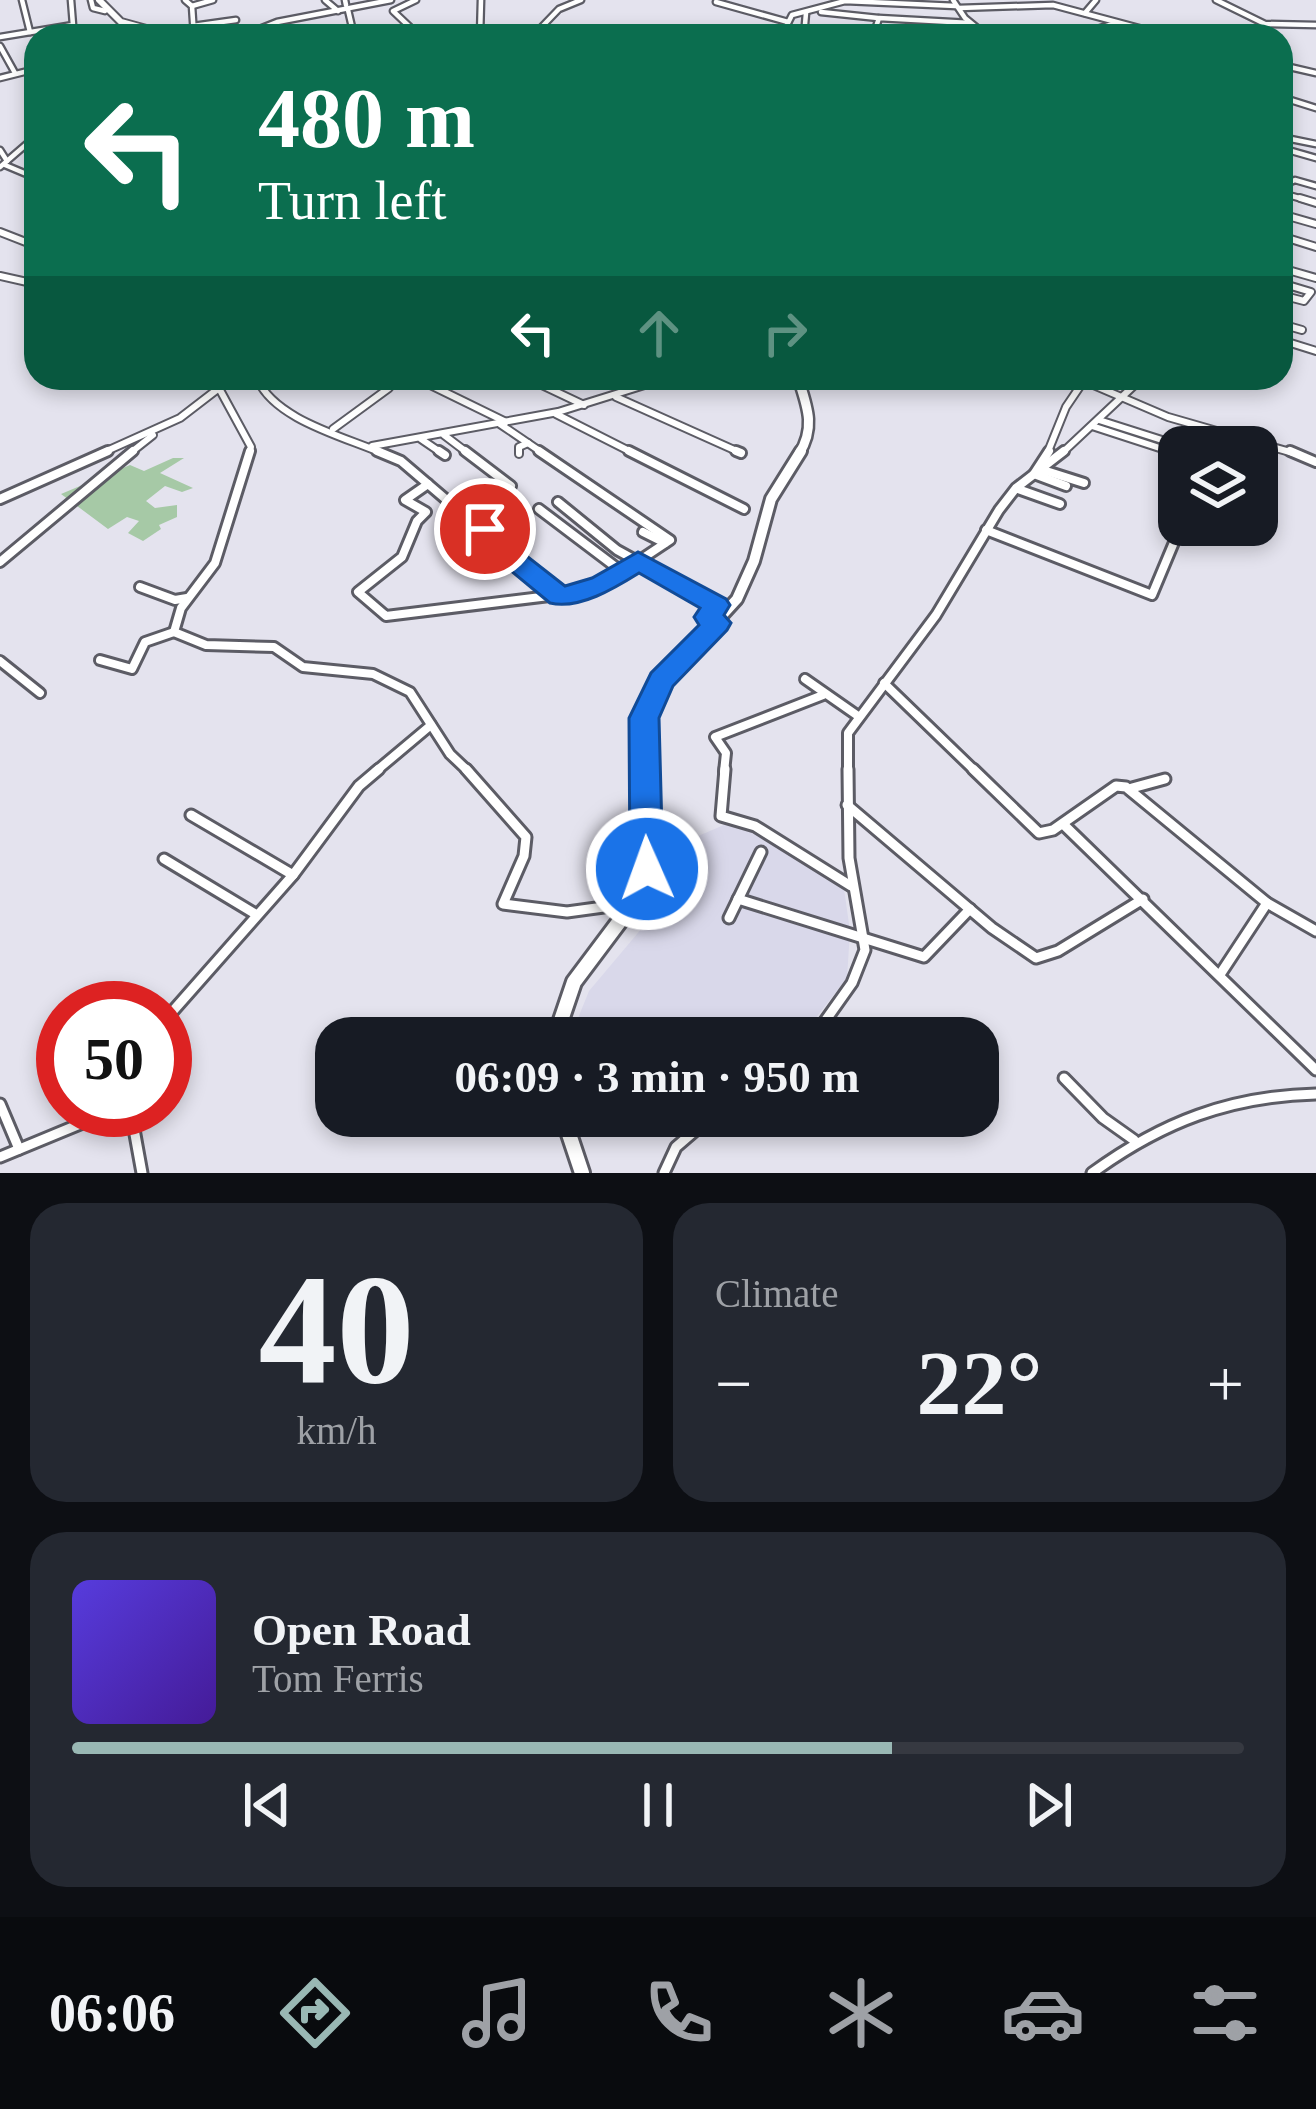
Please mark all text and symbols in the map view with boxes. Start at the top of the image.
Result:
icon: left [60,72,216,228]
text: 480 m [258,72,475,165]
text: Turn left [258,171,447,231]
icon: left [500,300,566,366]
icon: ahead [626,300,692,366]
icon: right [752,300,818,366]
map controls [1158,426,1278,546]
button: layers [1158,426,1278,546]
pin [434,478,536,580]
icon: arrive [452,496,518,562]
position arrow [584,806,710,932]
speed limit sign: 50 [36,981,192,1137]
text: 06:09 · 3 min · 950 m [455,1052,860,1102]
text: 40 [259,1243,415,1416]
text: Climate [715,1272,838,1315]
text: 22° [917,1334,1043,1433]
text: − [715,1347,752,1420]
text: + [1207,1347,1244,1420]
text: km/h [296,1409,377,1452]
text: Open Road [252,1605,471,1655]
text: Tom Ferris [252,1657,424,1700]
icon: previous [234,1772,300,1838]
icon: pause [625,1772,691,1838]
icon: next [1016,1772,1082,1838]
icon: directions [273,1971,357,2055]
icon: music [455,1971,539,2055]
icon: phone [637,1971,721,2055]
icon: climate [819,1971,903,2055]
icon: car [1001,1971,1085,2055]
icon: filters [1183,1971,1267,2055]
text: 06:06 [49,1983,175,2043]

